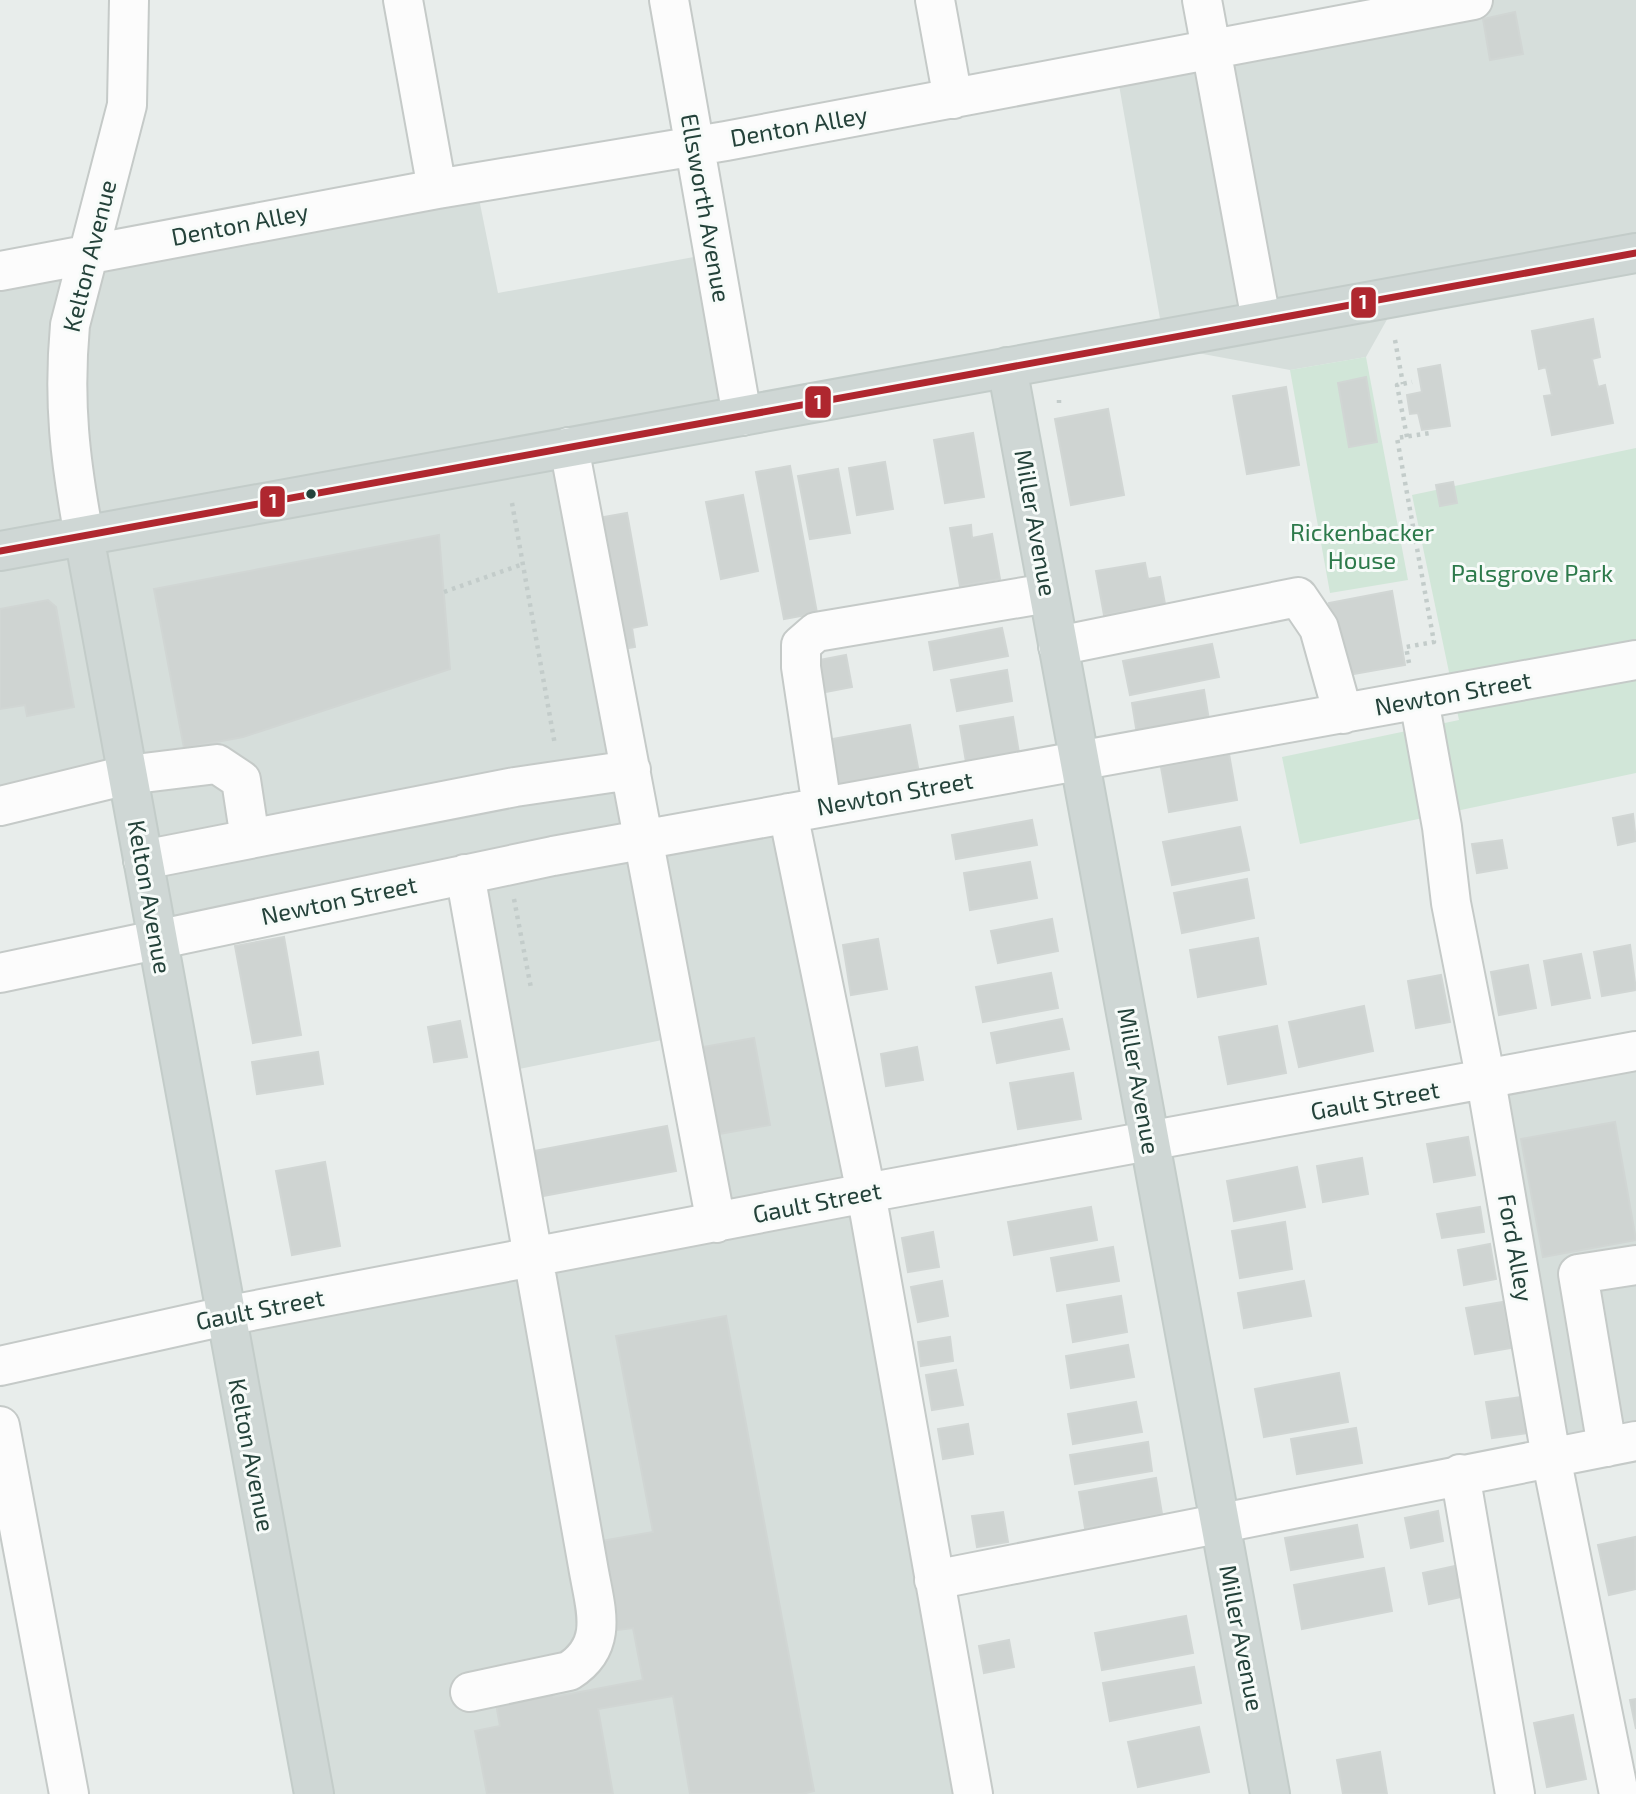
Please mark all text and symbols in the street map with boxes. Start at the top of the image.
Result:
street label: Denton Alley [728,99,870,152]
street label: Ellsworth Avenue [676,111,737,304]
street label: Kelton Avenue [56,177,121,335]
street label: Denton Alley [169,196,311,251]
line badge: 1 [1350,286,1377,319]
text: 1 [1359,290,1367,313]
line badge: 1 [804,385,832,419]
text: 1 [814,390,822,413]
street label: Miller Avenue [1009,447,1064,598]
line badge: 1 [259,485,286,518]
unlabelled marker [304,487,318,501]
text: 1 [269,489,277,512]
park label: Rickenbacker House [1290,517,1434,574]
park label: Palsgrove Park [1451,558,1613,587]
street label: Newton Street [1372,664,1533,721]
street label: Newton Street [814,764,975,821]
street label: Kelton Avenue [123,818,178,976]
street label: Newton Street [258,869,419,930]
street label: Miller Avenue [1112,1005,1167,1156]
street label: Gault Street [1308,1074,1441,1125]
street label: Gault Street [750,1175,883,1228]
street label: Ford Alley [1493,1192,1540,1304]
street label: Gault Street [193,1282,326,1335]
street label: Kelton Avenue [223,1376,282,1534]
street label: Miller Avenue [1214,1562,1271,1713]

